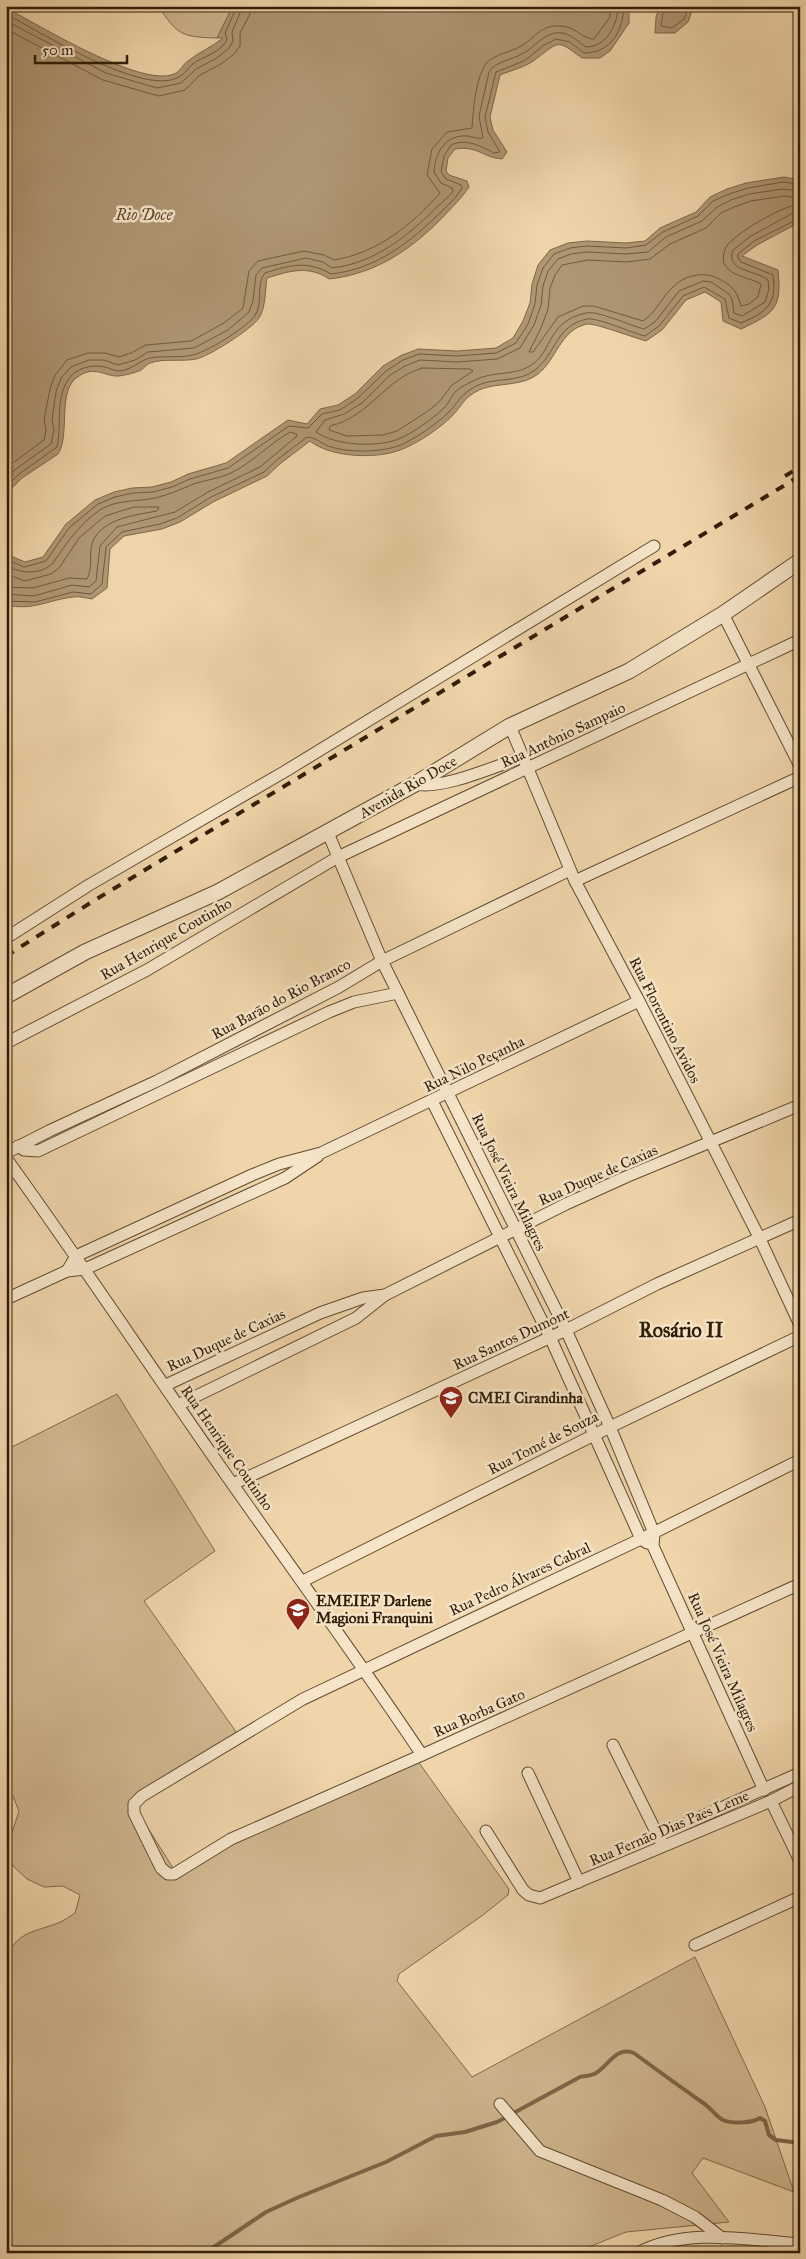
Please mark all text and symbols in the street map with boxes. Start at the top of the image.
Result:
scale bar [35,32,128,64]
text: 50 m [42,41,74,59]
water label: Rio Doce [115,205,173,224]
street label: Rua Antônio Sampaio [498,698,628,772]
street label: Avenida Rio Doce [355,752,460,823]
street label: Rua Henrique Coutinho [97,894,236,985]
street label: Rua Florentino Avidos [625,954,705,1086]
street label: Rua Barão do Rio Branco [208,955,354,1043]
street label: Rua Nilo Peçanha [421,1032,528,1096]
street label: Rua José Vieira Milagres [467,1110,550,1254]
street label: Rua Duque de Caxias [536,1141,661,1210]
street label: Rua Santos Dumont [450,1304,573,1374]
street label: Rua Duque de Caxias [164,1305,289,1376]
district label: Rosário II [639,1318,724,1342]
street label: Rua Henrique Coutinho [176,1382,277,1515]
school or university icon: CMEI Cirandinha [438,1385,464,1419]
place label: CMEI Cirandinha [468,1389,584,1407]
street label: Rua Tomé de Souza [485,1407,602,1479]
street label: Rua Pedro Álvares Cabral [446,1537,595,1620]
street label: Rua José Vieira Milagres [683,1590,762,1735]
place label: EMEIEF Darlene Magioni Franquini [316,1592,434,1628]
school or university icon: EMEIEF Darlene Magioni Franquini [285,1597,311,1631]
street label: Rua Borba Gato [430,1685,528,1741]
street label: Rua Fernão Dias Paes Leme [587,1786,751,1870]

